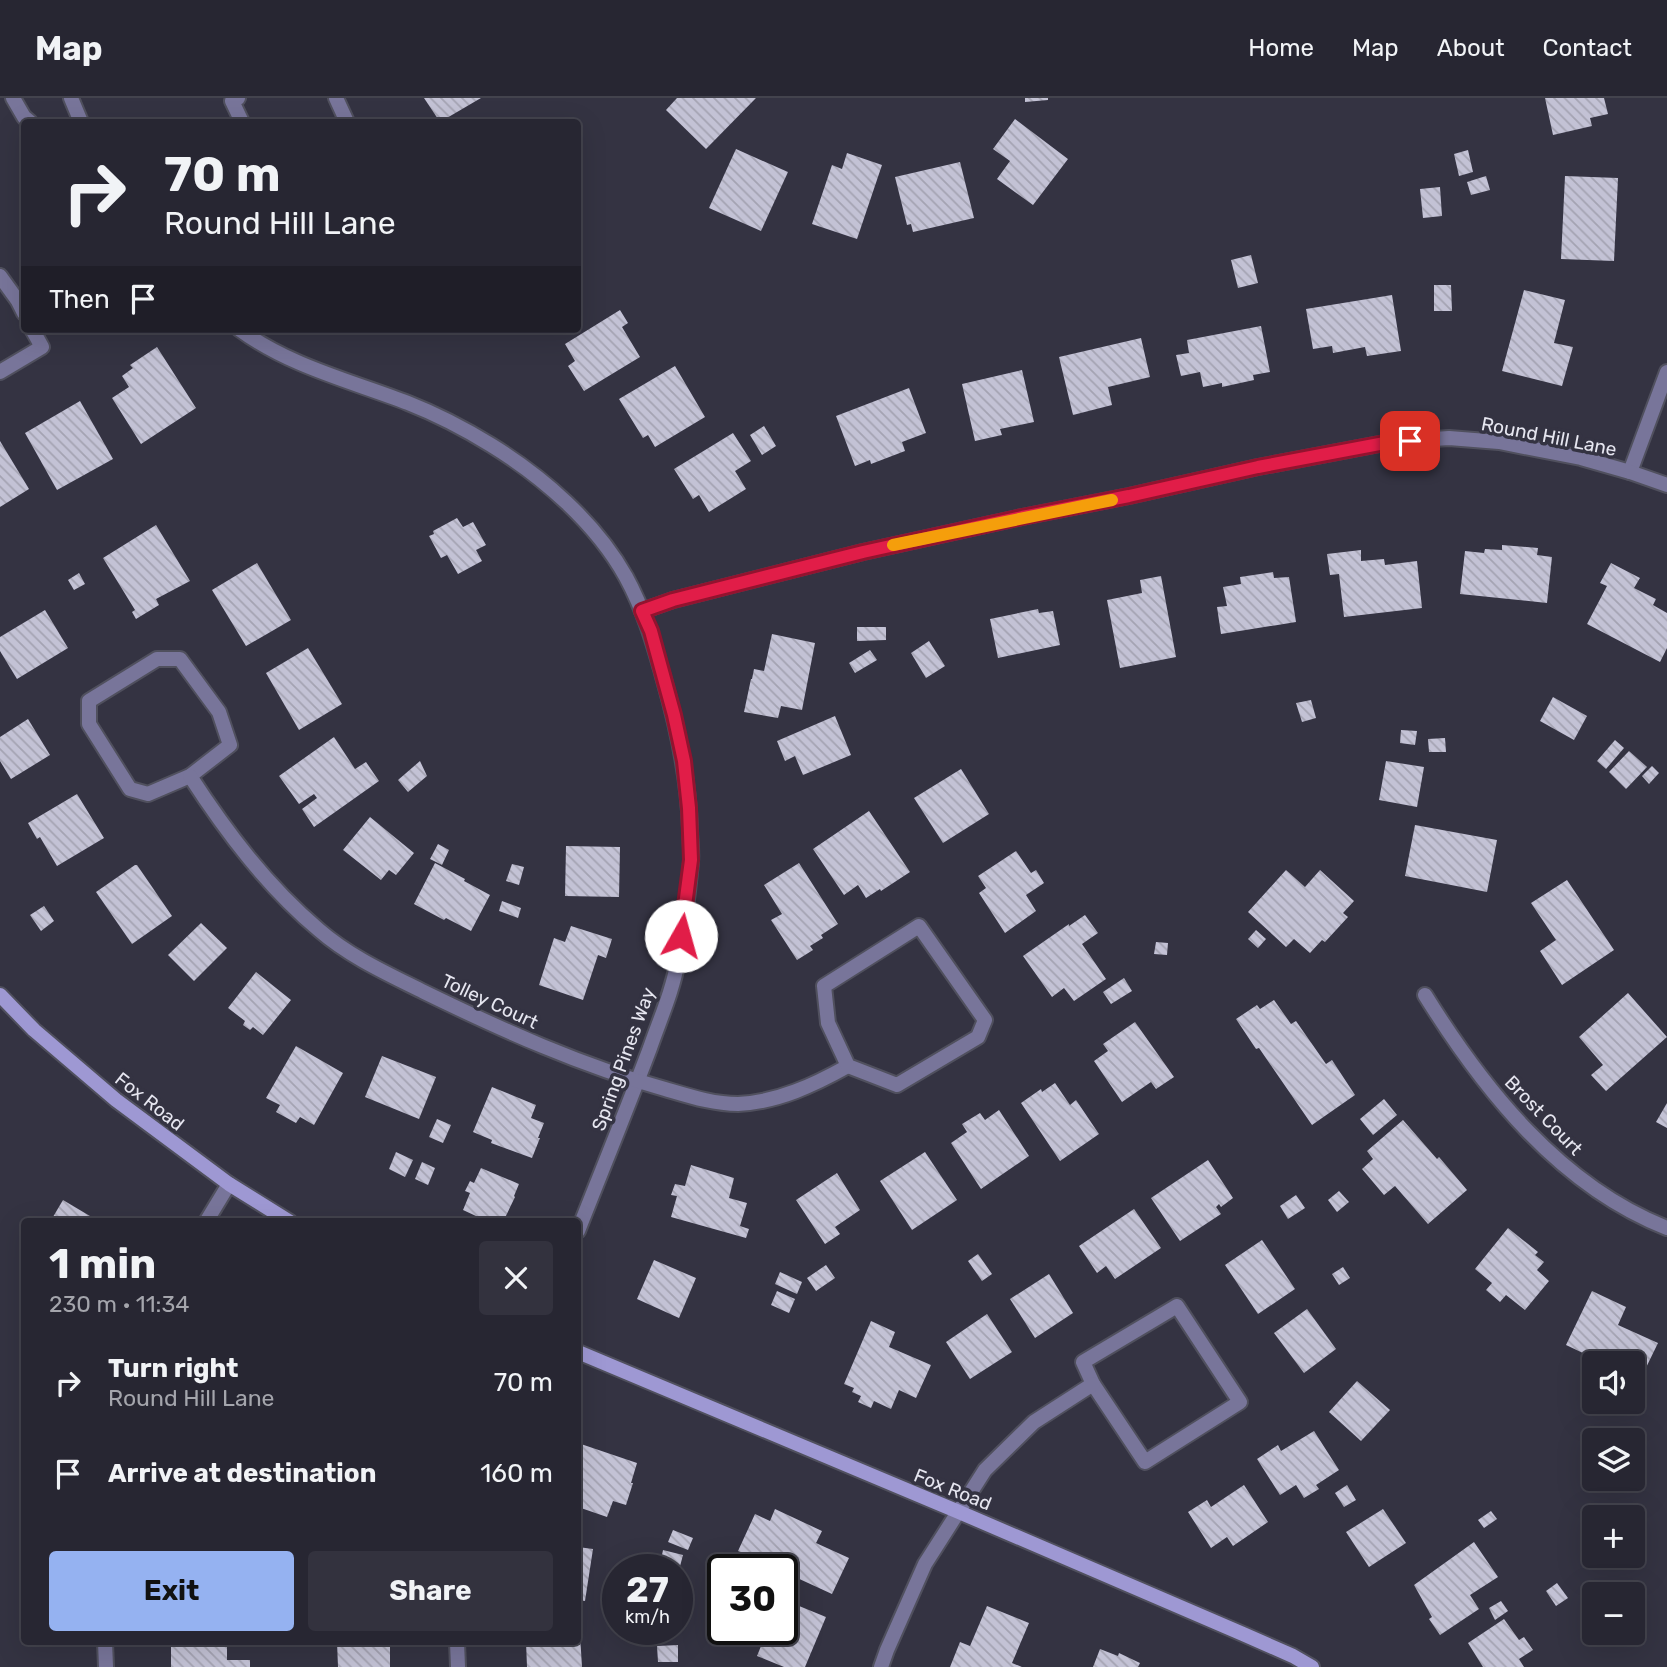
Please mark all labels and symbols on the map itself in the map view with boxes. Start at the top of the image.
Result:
pin [1380,411,1440,471]
street label: Round Hill Lane [1479,412,1619,461]
position arrow [644,899,718,973]
street label: Tolley Court [438,969,542,1034]
street label: Spring Pines Way [587,984,660,1134]
street label: Fox Road [111,1067,189,1136]
street label: Brost Court [1500,1071,1588,1160]
street label: Fox Road [911,1464,995,1515]
speed limit sign: 30 [707,1554,798,1645]

